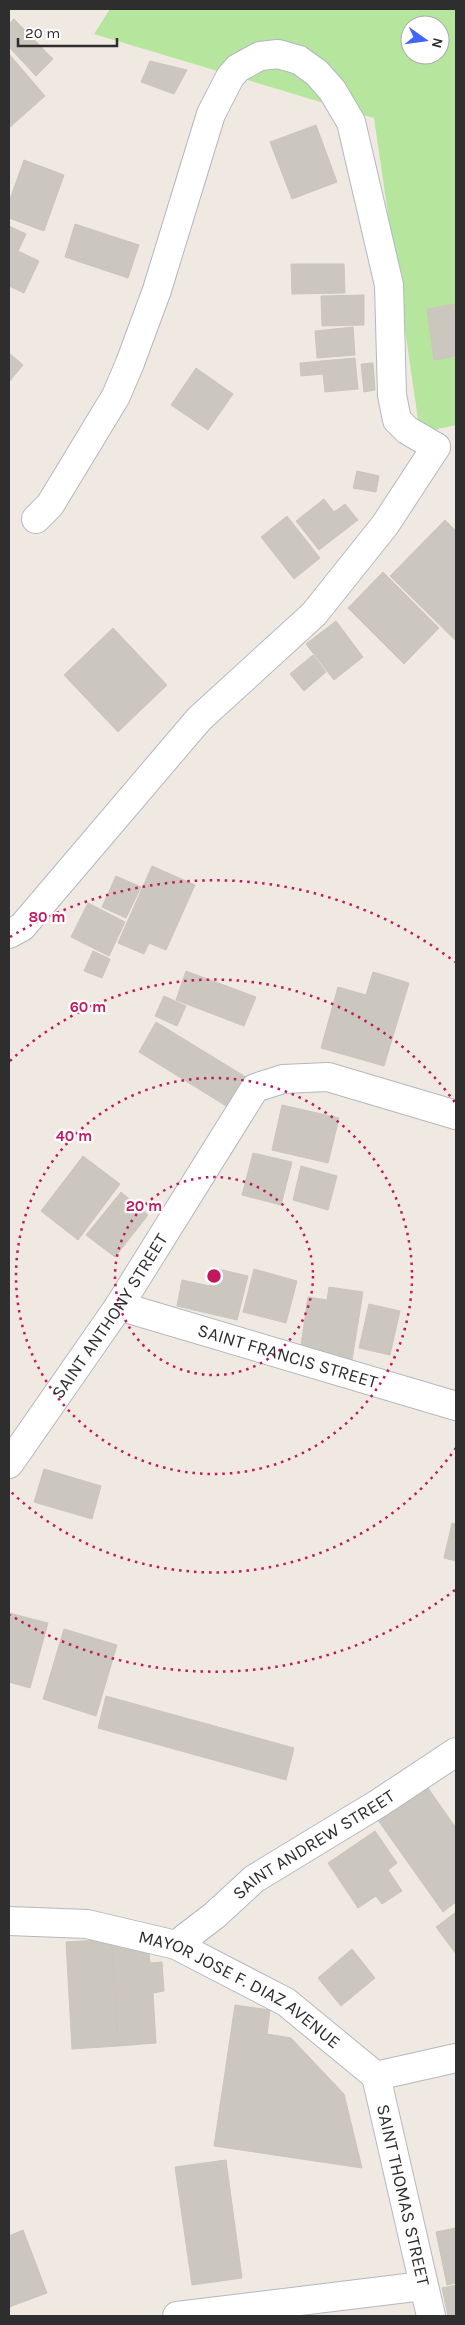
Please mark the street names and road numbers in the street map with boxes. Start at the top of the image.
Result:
street label: SAINT ANTHONY STREET [47,1229,172,1403]
street label: SAINT FRANCIS STREET [195,1319,380,1393]
street label: SAINT ANDREW STREET [228,1785,399,1904]
street label: MAYOR JOSE F. DIAZ AVENUE [136,1926,345,2053]
street label: SAINT THOMAS STREET [372,2102,435,2288]

